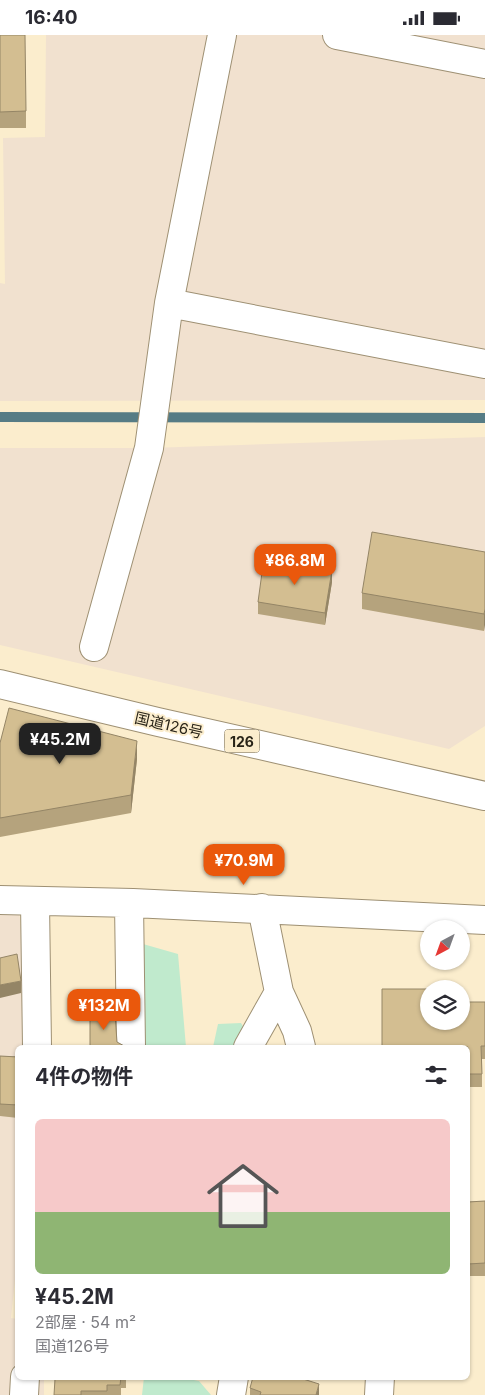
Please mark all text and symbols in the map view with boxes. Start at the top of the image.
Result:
text: 16:40 [25,6,78,29]
pin: ¥86.8M [254,543,336,586]
text: ¥86.8M [265,550,325,570]
street label: 国道126号 [133,708,205,742]
pin: ¥45.2M [19,723,101,765]
text: ¥45.2M [30,729,90,749]
road number: 126 [224,729,260,753]
pin: ¥70.9M [203,843,285,886]
text: ¥70.9M [215,850,273,870]
north arrow [420,920,470,970]
map controls [420,920,470,1030]
button: layers [420,980,470,1030]
pin: ¥132M [69,989,139,1031]
text: ¥132M [78,995,130,1015]
icon: filters [422,1061,450,1089]
text: 4件の物件 [35,1064,133,1089]
icon: home [198,1151,288,1241]
text: ¥45.2M [35,1284,114,1309]
text: 2部屋 · 54 m² [35,1312,136,1332]
text: 国道126号 [35,1336,109,1356]

